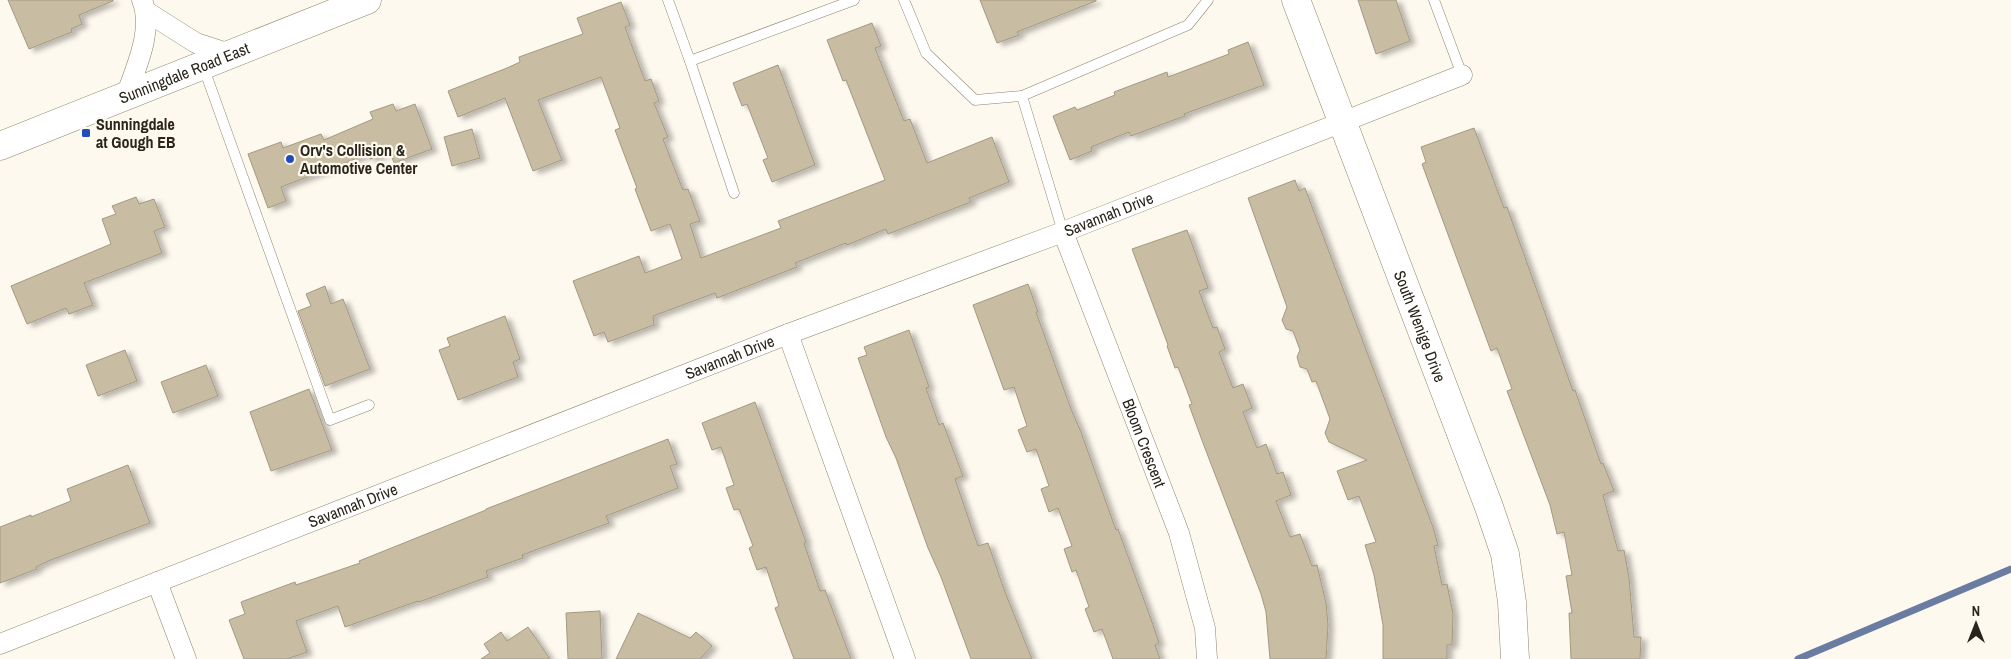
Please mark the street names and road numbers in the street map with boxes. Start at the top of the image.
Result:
street label: Sunningdale Road East [115,37,253,109]
street label: Savannah Drive [1061,187,1156,242]
street label: South Wenige Drive [1389,267,1451,385]
street label: Savannah Drive [682,330,777,384]
street label: Bloom Crescent [1117,395,1171,491]
street label: Savannah Drive [305,478,401,533]

